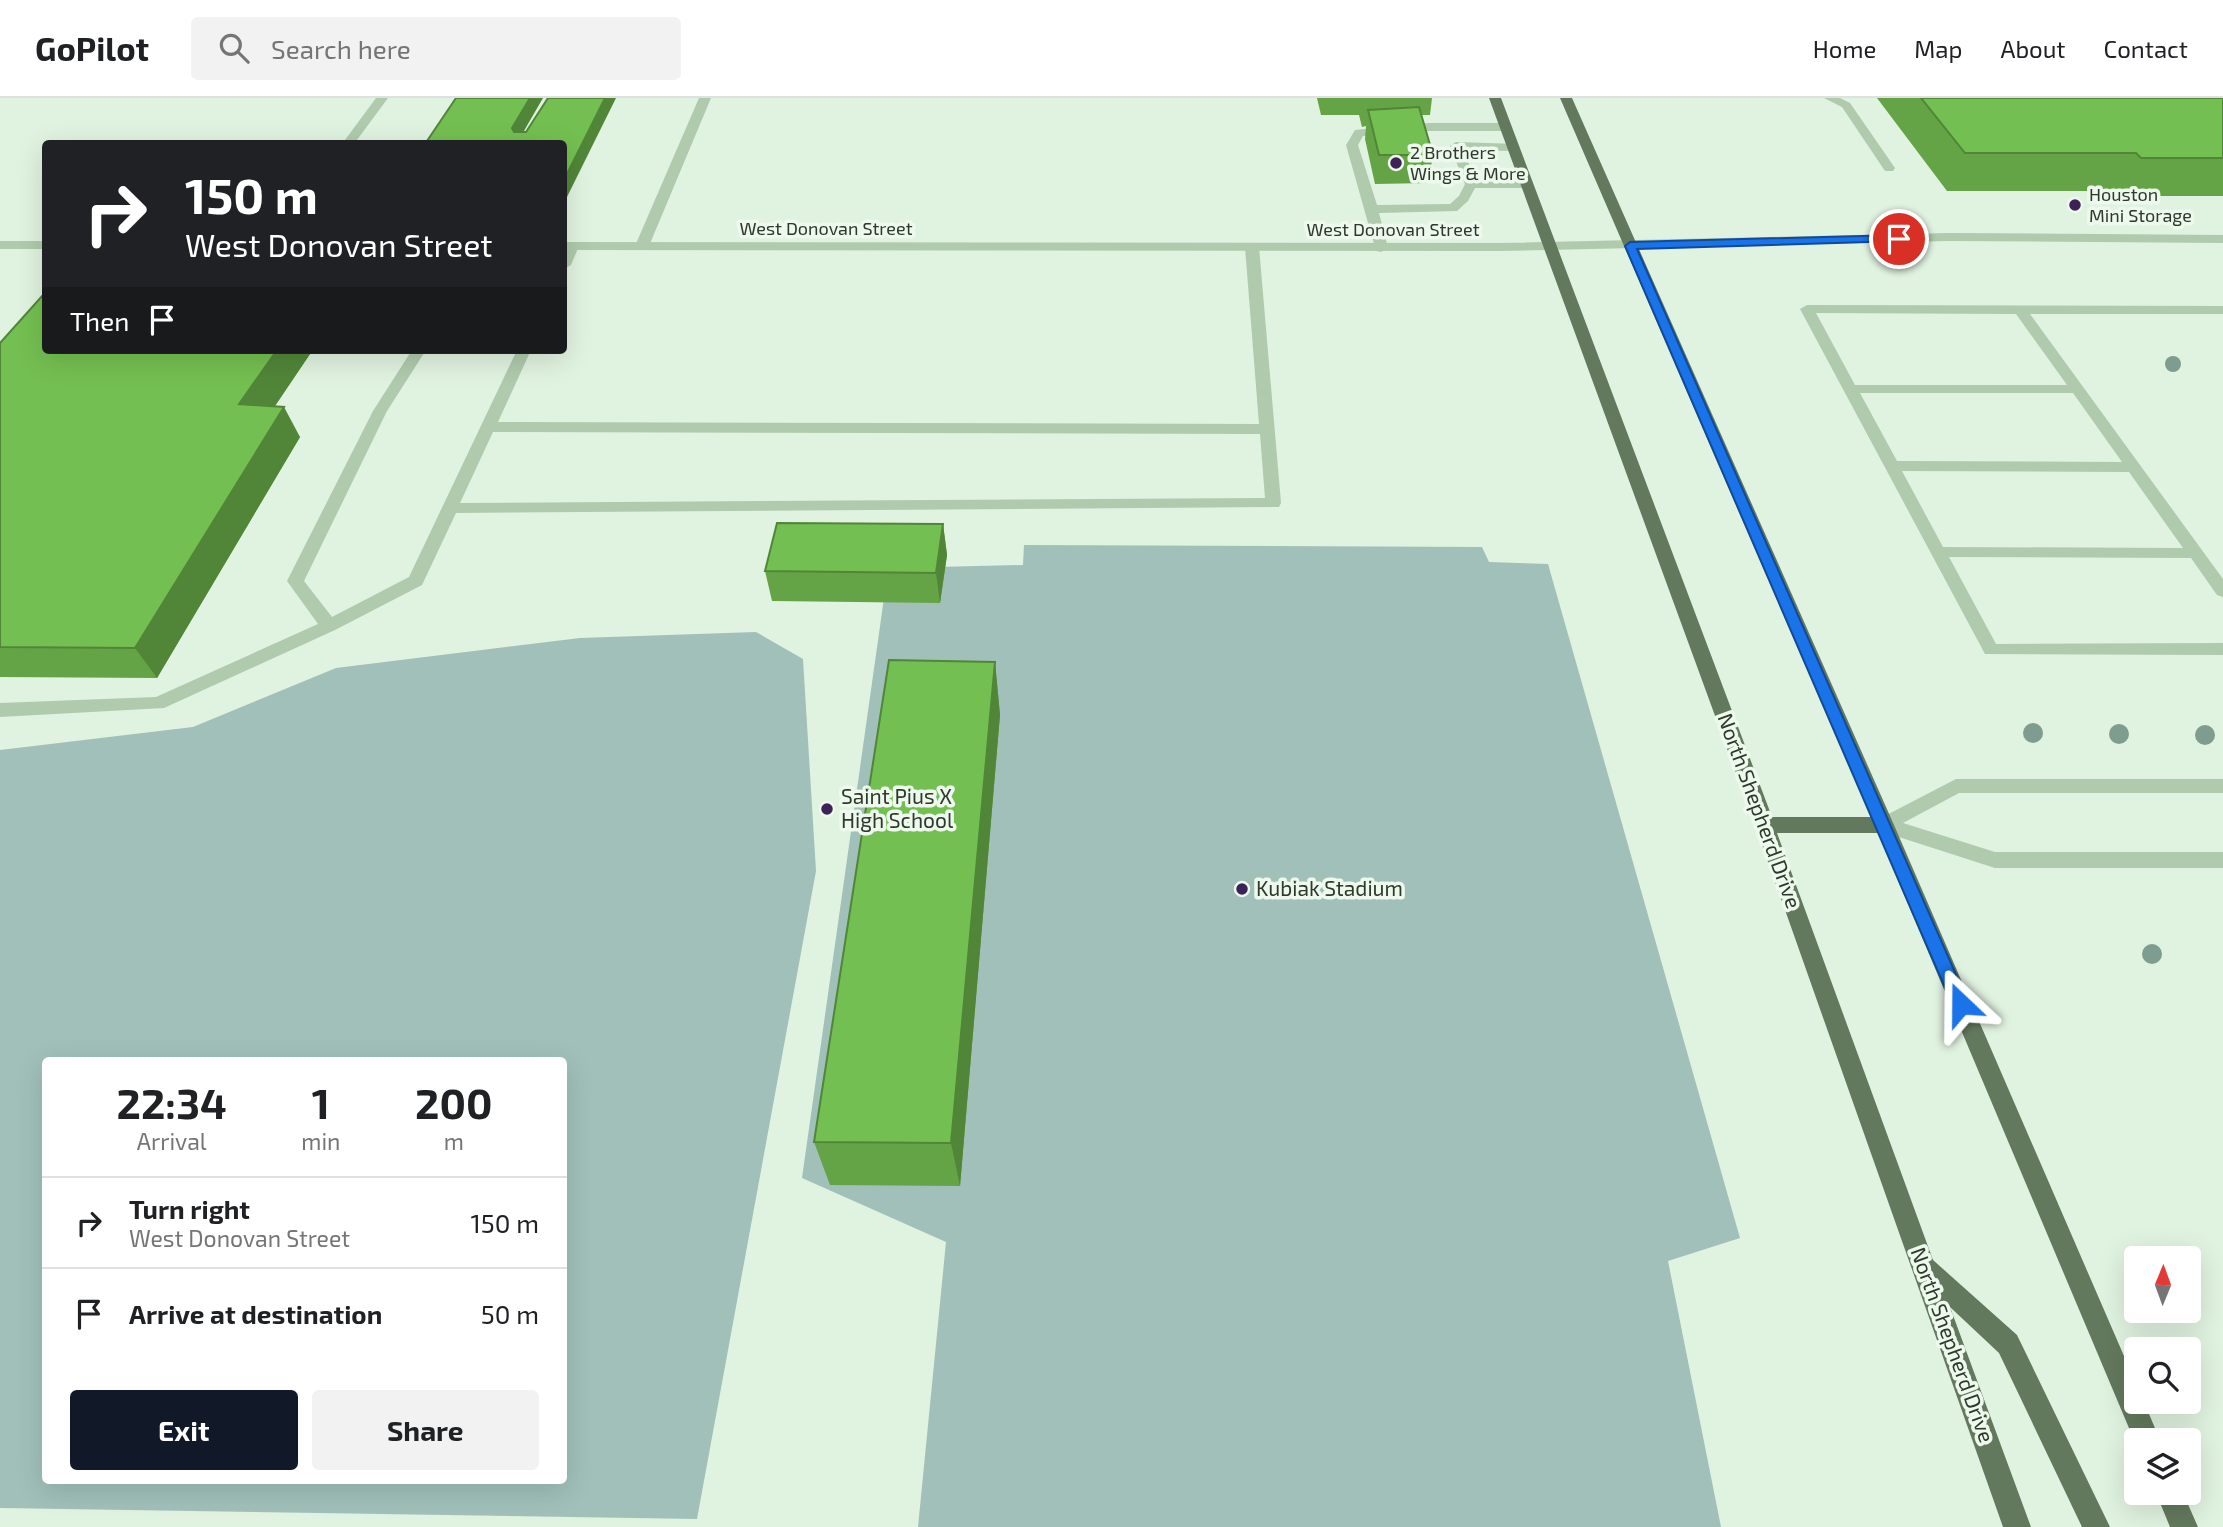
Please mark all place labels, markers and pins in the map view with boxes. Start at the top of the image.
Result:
place label: 2 Brothers Wings & More [1410,141,1526,184]
marker: 2 Brothers Wings & More [1388,155,1404,171]
place label: Houston Mini Storage [2089,183,2192,226]
marker: Houston Mini Storage [2067,197,2083,213]
pin [1869,209,1929,269]
place label: Saint Pius X High School [841,783,954,832]
marker: Saint Pius X High School [819,801,835,817]
place label: Kubiak Stadium [1256,875,1403,900]
marker: Kubiak Stadium [1234,881,1250,897]

